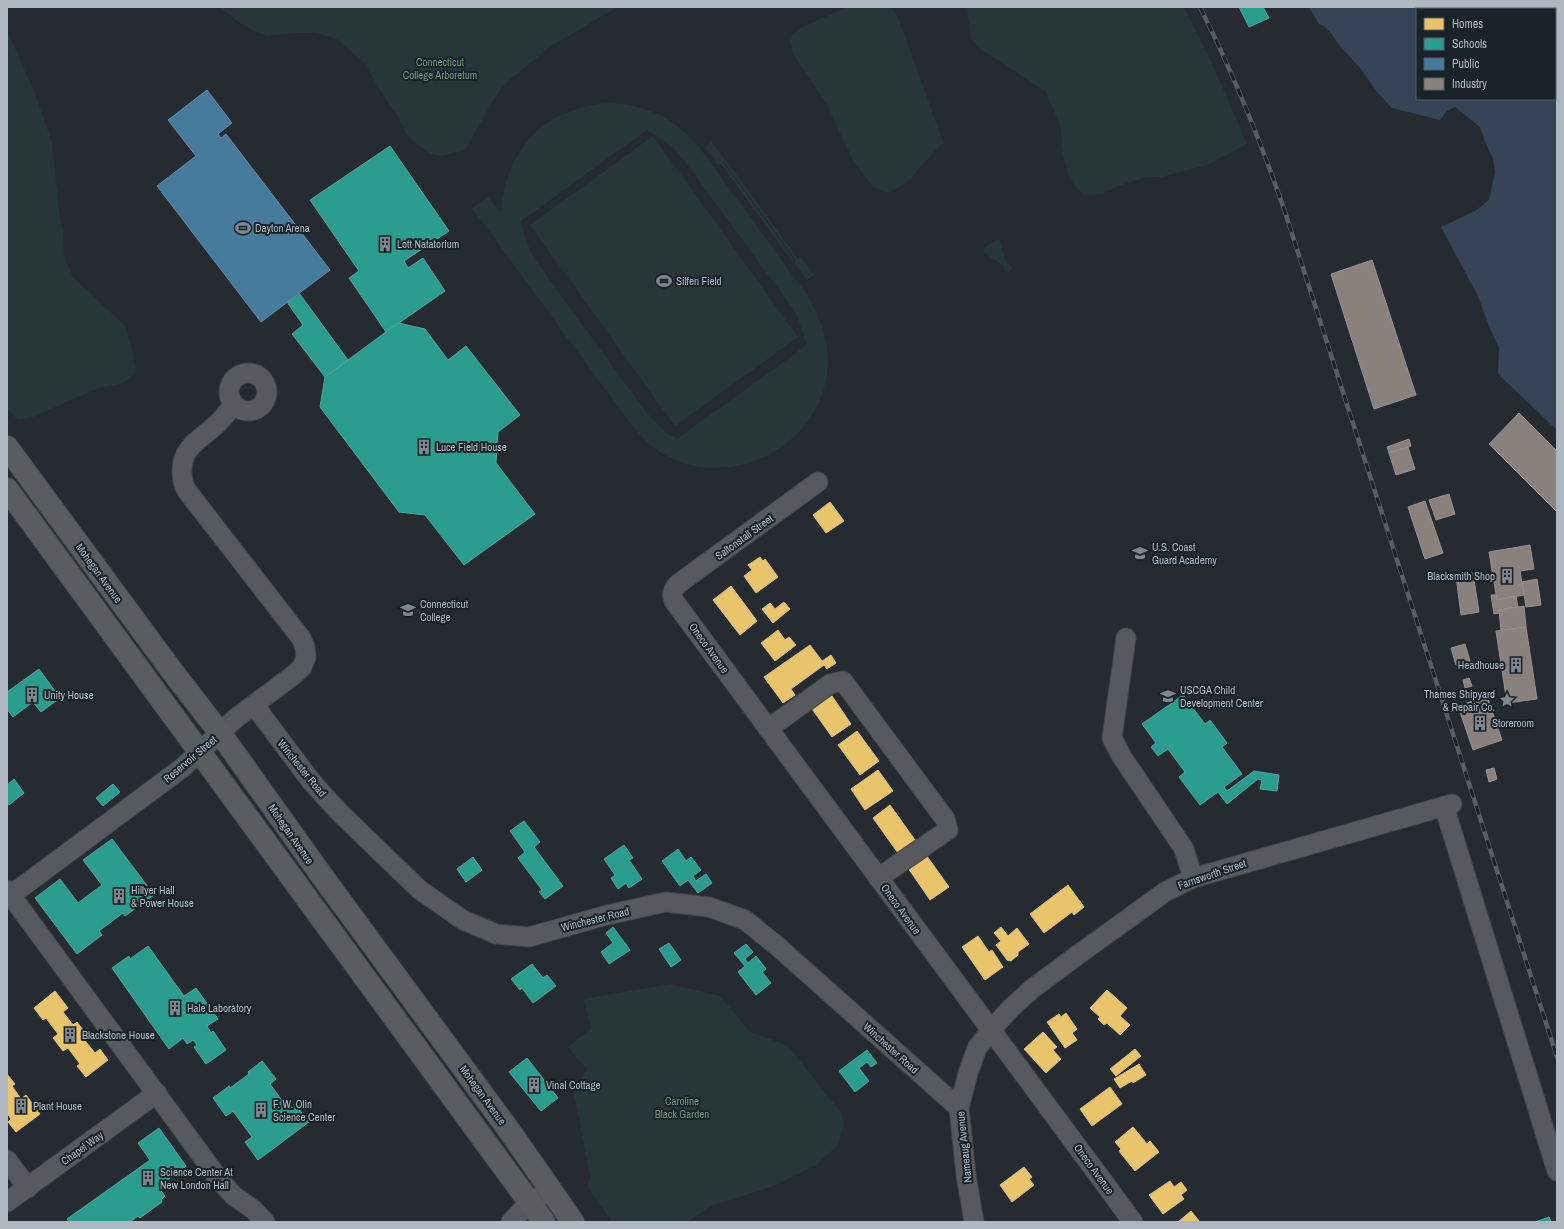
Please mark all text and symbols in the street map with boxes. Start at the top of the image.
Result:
legend [1416,8,1556,100]
text: Homes [1452,16,1483,32]
text: Schools [1452,36,1487,52]
park label: Connecticut College Arboretum [403,55,477,82]
text: Public [1452,56,1479,72]
text: Industry [1452,76,1487,92]
sports icon: Dayton Arena [234,219,252,237]
place label: Dayton Arena [255,221,310,235]
building icon: Lott Natatorium [376,235,394,253]
place label: Lott Natatorium [397,237,459,251]
sports icon: Silfen Field [655,272,673,290]
place label: Silfen Field [676,274,722,288]
building icon: Luce Field House [415,438,433,456]
place label: Luce Field House [436,440,507,454]
street label: Saltonstall Street [712,511,776,563]
place label: U.S. Coast Guard Academy [1152,540,1217,567]
street label: Mohegan Avenue [73,541,125,605]
school or university icon: U.S. Coast Guard Academy [1131,544,1149,562]
building icon: Blacksmith Shop [1498,567,1516,585]
place label: Blacksmith Shop [1427,569,1495,583]
place label: Connecticut College [420,597,469,624]
school or university icon: Connecticut College [399,601,417,619]
street label: Oneco Avenue [686,620,732,676]
building icon: Headhouse [1507,656,1525,674]
place label: Headhouse [1458,658,1504,672]
place label: USCGA Child Development Center [1180,683,1263,710]
building icon: Unity House [23,686,41,704]
school or university icon: USCGA Child Development Center [1159,687,1177,705]
place label: Thames Shipyard & Repair Co. [1424,687,1495,714]
place label: Unity House [44,688,94,702]
place icon: Thames Shipyard & Repair Co. [1498,691,1516,709]
building icon: Storeroom [1471,714,1489,732]
place label: Storeroom [1492,716,1534,730]
street label: Reservoir Street [160,732,220,785]
street label: Winchester Road [275,737,329,799]
street label: Mohegan Avenue [265,801,317,867]
street label: Farnsworth Street [1176,856,1248,892]
street label: Oneco Avenue [878,881,924,937]
place label: Hillyer Hall & Power House [131,883,194,910]
building icon: Hillyer Hall & Power House [110,887,128,905]
street label: Winchester Road [559,904,631,934]
building icon: Hale Laboratory [166,999,184,1017]
place label: Hale Laboratory [187,1001,252,1015]
street label: Winchester Road [860,1019,922,1077]
building icon: Blackstone House [61,1026,79,1044]
place label: Blackstone House [82,1028,155,1042]
street label: Mohegan Avenue [457,1063,509,1127]
building icon: Vinal Cottage [525,1076,543,1094]
place label: Vinal Cottage [546,1078,601,1092]
park label: Caroline Black Garden [655,1094,709,1121]
building icon: Plant House [12,1097,30,1115]
place label: F. W. Olin Science Center [273,1097,335,1124]
place label: Plant House [33,1099,82,1113]
building icon: F. W. Olin Science Center [252,1101,270,1119]
street label: Nameaug Avenue [953,1111,975,1183]
street label: Chapel Way [58,1128,106,1168]
street label: Oneco Avenue [1071,1141,1117,1197]
place label: Science Center At New London Hall [160,1165,233,1192]
building icon: Science Center At New London Hall [139,1169,157,1187]

